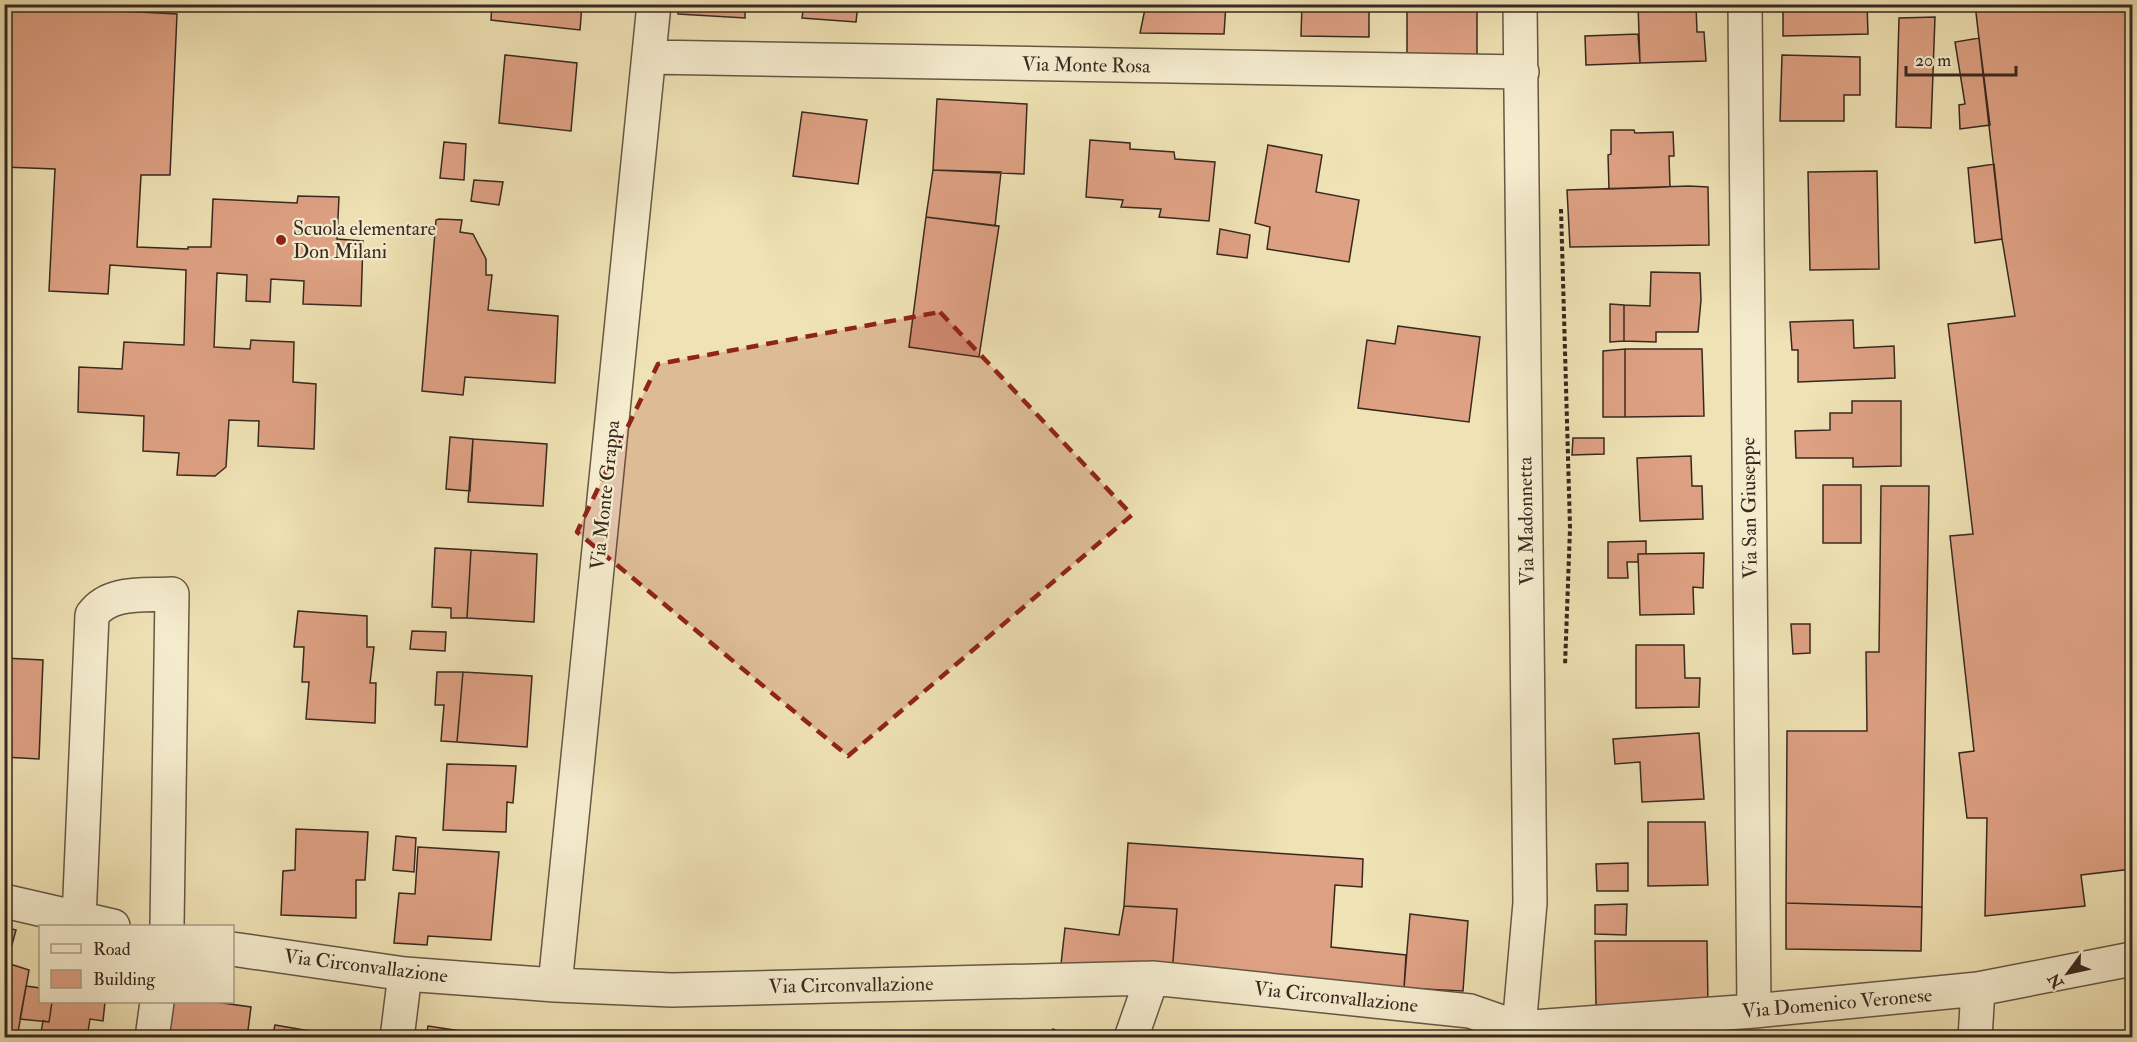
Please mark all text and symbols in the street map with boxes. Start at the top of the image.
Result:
scale bar [1906,39,2016,77]
text: 20 m [1915,49,1951,72]
street label: Via Monte Rosa [1022,51,1151,79]
place label: Scuola elementare Don Milani [293,216,436,264]
marker: Scuola elementare Don Milani [274,233,288,247]
street label: Via Monte Grappa [585,418,626,571]
street label: Via San Giuseppe [1735,437,1764,579]
street label: Via Madonnetta [1512,456,1540,586]
legend [39,925,234,1003]
text: Road [93,938,131,961]
north arrow [2038,943,2098,1003]
street label: Via Circonvallazione [283,944,449,988]
text: Building [93,968,156,991]
text: N [2044,969,2069,993]
street label: Via Circonvallazione [768,971,934,999]
street label: Via Circonvallazione [1253,976,1419,1018]
street label: Via Domenico Veronese [1741,982,1933,1024]

